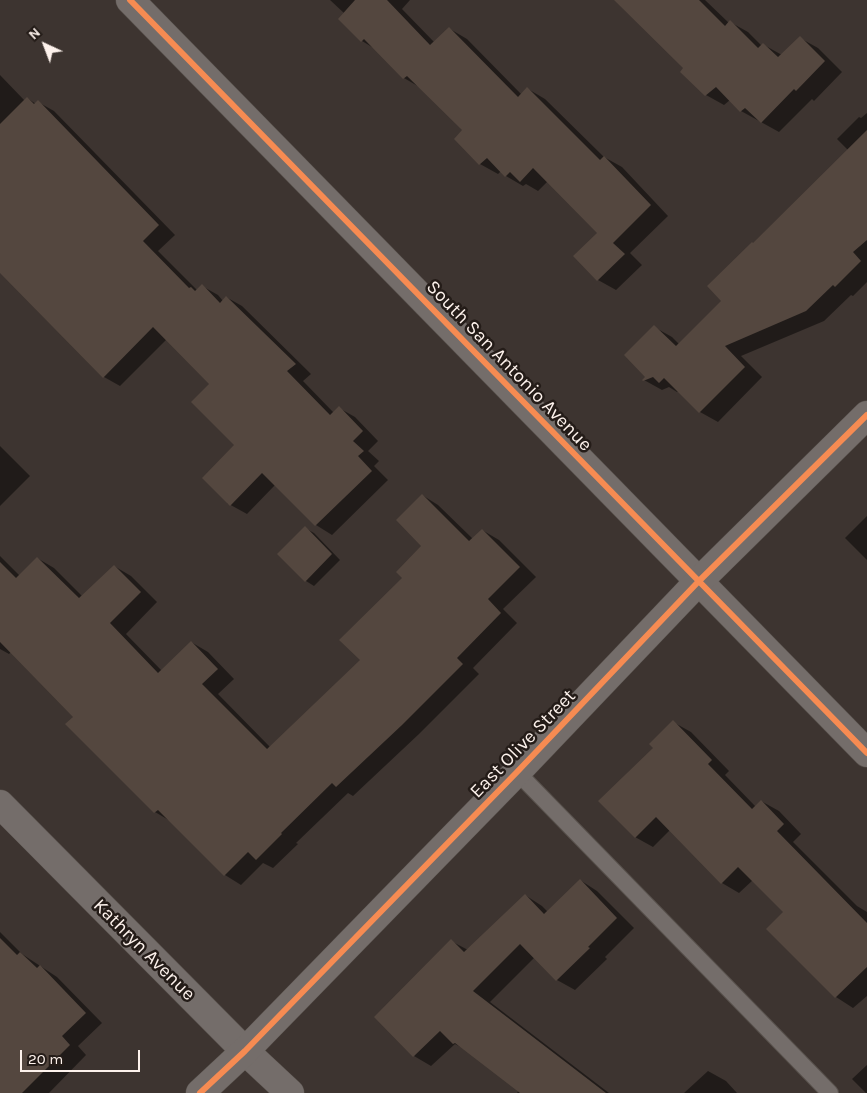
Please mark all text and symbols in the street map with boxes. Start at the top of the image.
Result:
north arrow [20,20,70,70]
text: N [25,24,44,43]
street label: South San Antonio Avenue [421,276,597,456]
street label: East Olive Street [465,685,581,803]
street label: Kathryn Avenue [88,894,200,1006]
scale bar [22,1040,142,1072]
text: 20 m [28,1050,63,1068]

